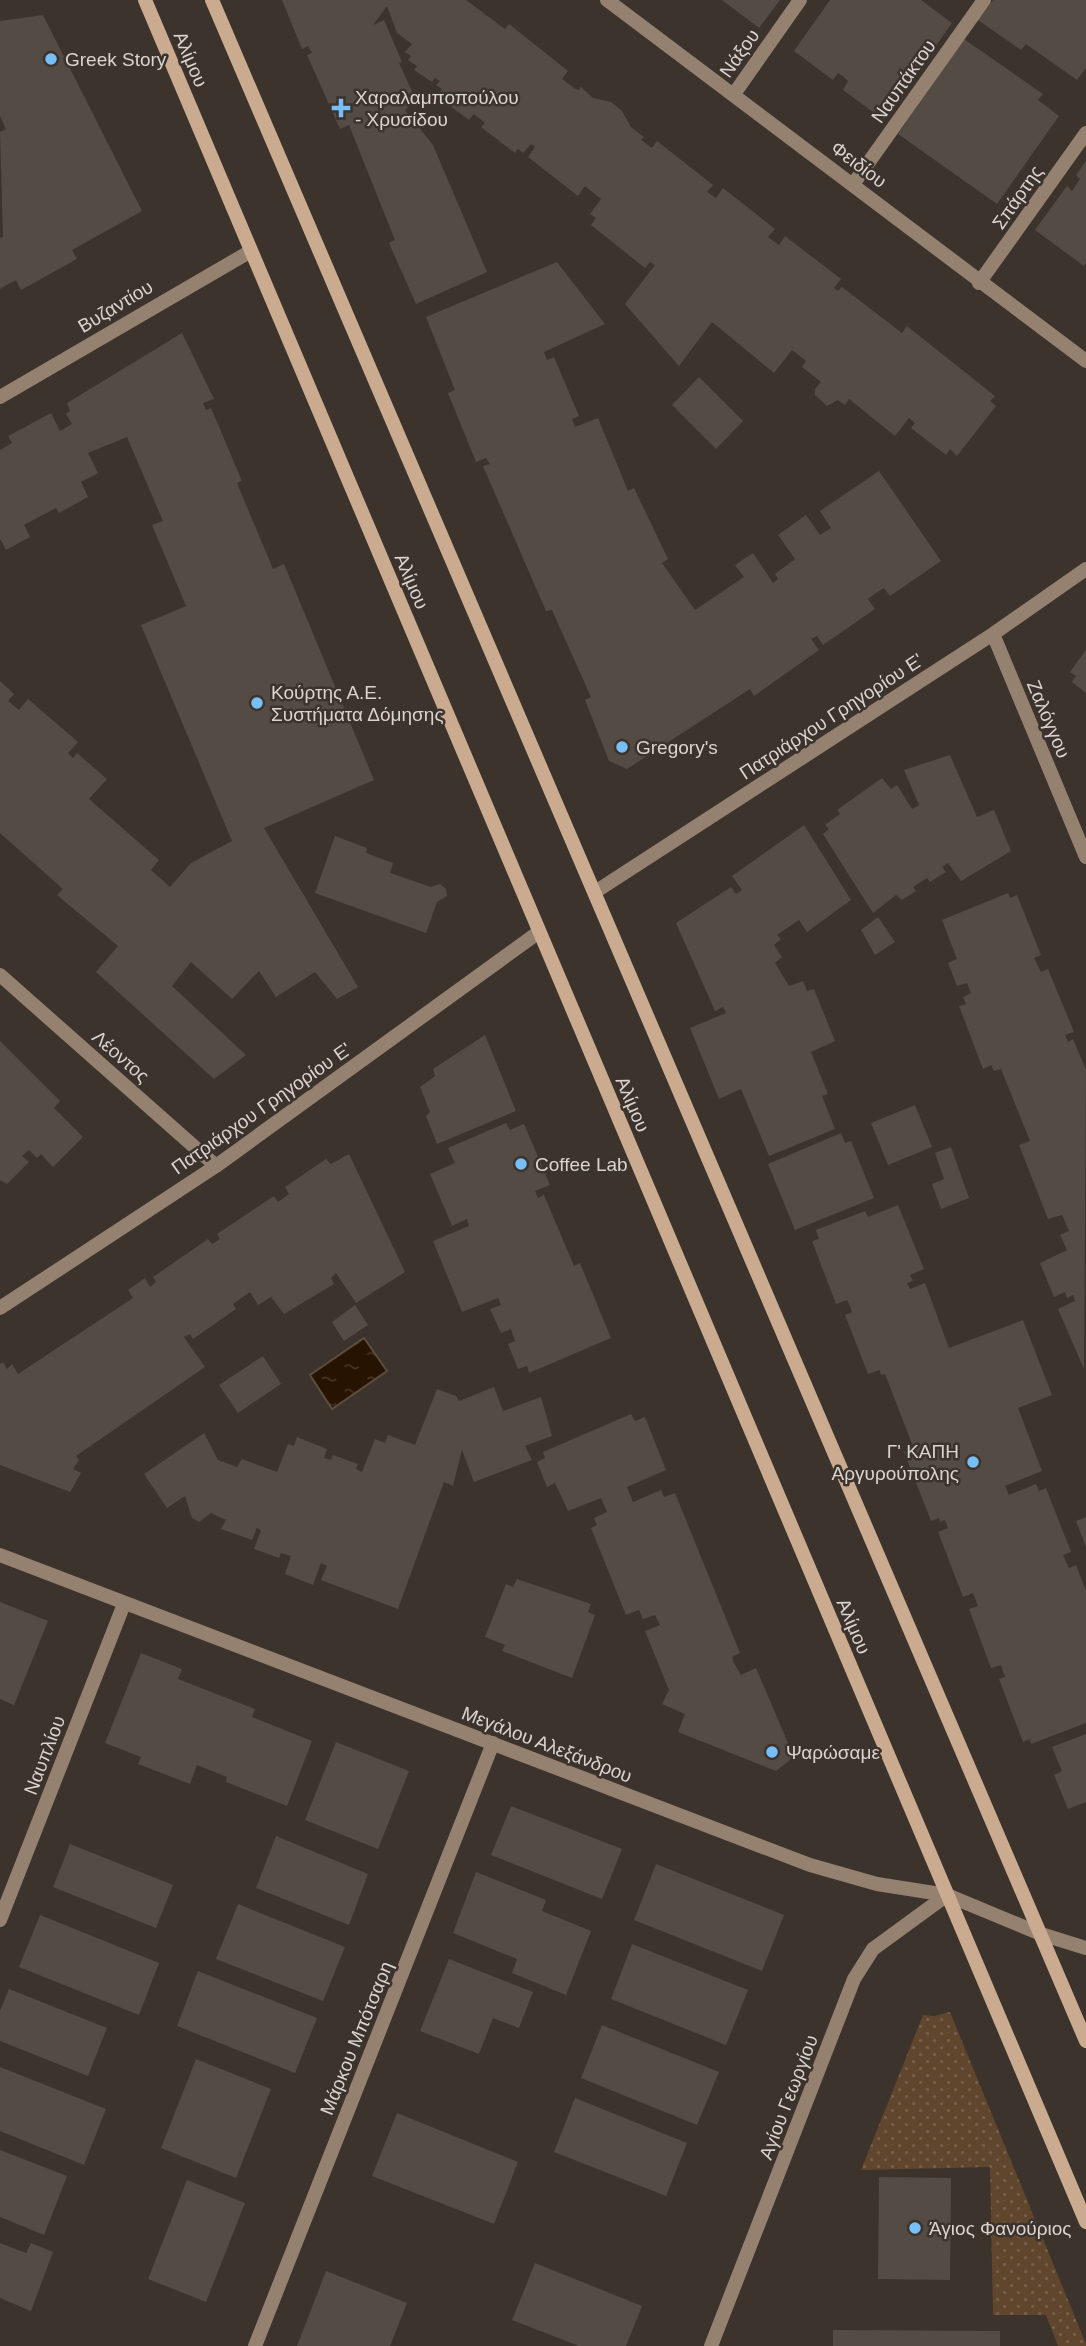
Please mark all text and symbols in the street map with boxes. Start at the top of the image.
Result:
street label: Νάξου [715,25,763,81]
street label: Αλίμου [169,28,212,90]
street label: Ναυπάκτου [867,36,940,127]
place label: Greek Story [65,49,167,70]
marker: Greek Story [43,51,59,67]
place label: Χαραλαμποπούλου - Χρυσίδου [355,87,519,130]
marker: Χαραλαμποπούλου - Χρυσίδου [333,100,349,116]
street label: Φειδίου [827,137,890,192]
street label: Σπάρτης [988,162,1047,233]
street label: Βυζαντίου [74,276,156,337]
street label: Αλίμου [390,550,433,612]
street label: Πατριάρχου Γρηγορίου Ε' [736,649,927,784]
street label: Ζαλόγγου [1023,677,1074,761]
place label: Κούρτης Α.Ε. Συστήματα Δόμησης [271,682,444,725]
marker: Κούρτης Α.Ε. Συστήματα Δόμησης [249,695,265,711]
place label: Gregory's [636,737,718,758]
marker: Gregory's [614,739,630,755]
street label: Λέοντος [88,1026,153,1087]
street label: Πατριάρχου Γρηγορίου Ε' [168,1038,355,1178]
street label: Αλίμου [611,1073,654,1135]
place label: Coffee Lab [535,1154,628,1175]
marker: Coffee Lab [513,1156,529,1172]
place label: Γ' ΚΑΠΗ Αργυρούπολης [832,1441,959,1484]
marker: Γ' ΚΑΠΗ Αργυρούπολης [965,1454,981,1470]
street label: Αλίμου [832,1595,875,1657]
street label: Μεγάλου Αλεξάνδρου [459,1702,635,1787]
street label: Ναυπλίου [20,1713,69,1798]
place label: Ψαρώσαμε [786,1742,880,1763]
marker: Ψαρώσαμε [764,1744,780,1760]
street label: Μάρκου Μπότσαρη [316,1958,397,2118]
street label: Αγίου Γεωργίου [755,2032,822,2162]
place label: Άγιος Φανούριος [929,2218,1071,2239]
marker: Άγιος Φανούριος [907,2220,923,2236]

